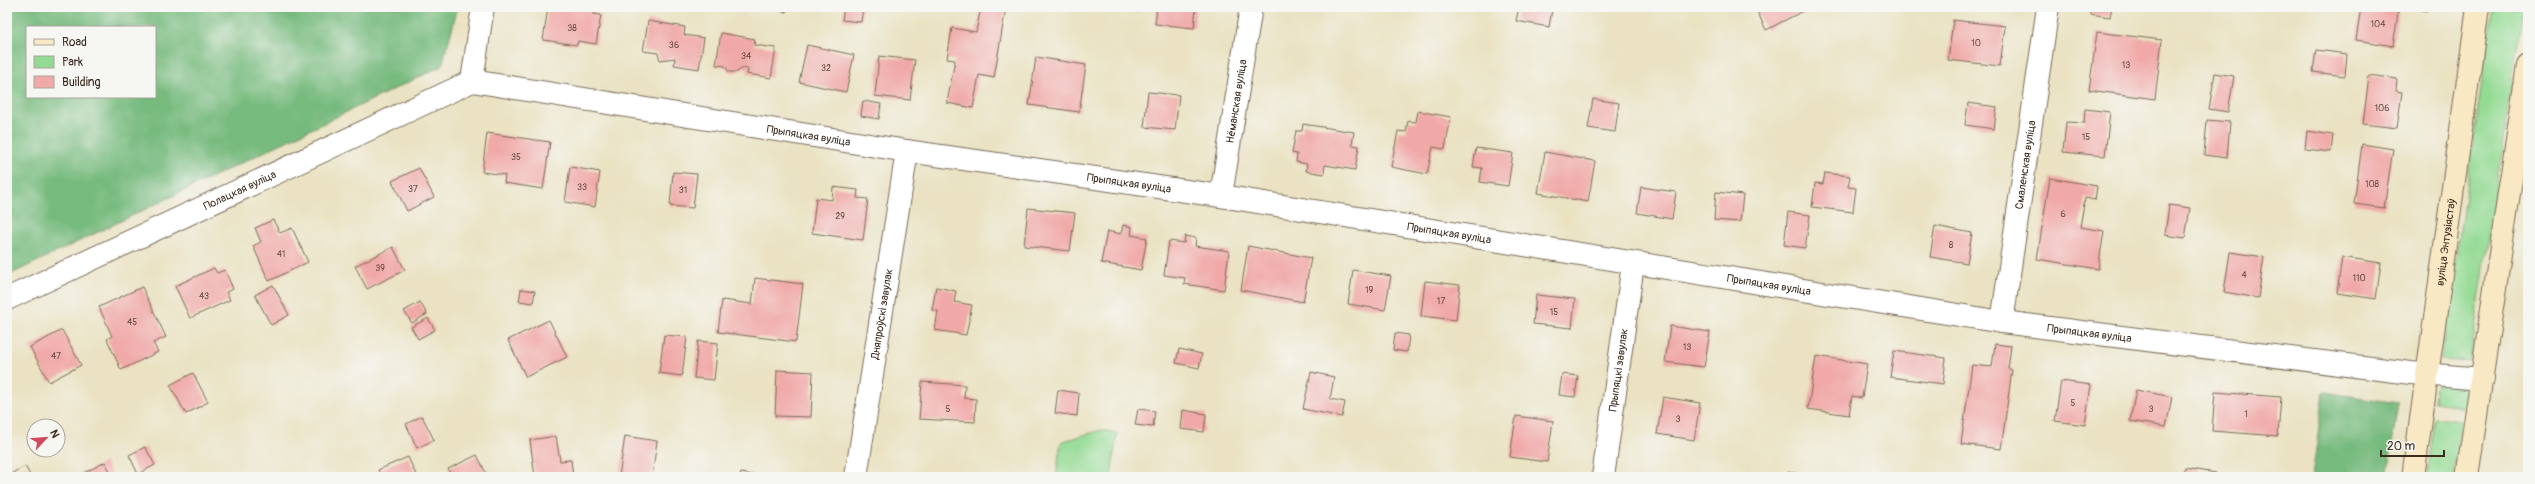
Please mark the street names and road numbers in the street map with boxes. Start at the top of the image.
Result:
street label: Нёманская вуліца [1223,58,1250,144]
street label: Смаленская вуліца [2013,119,2038,210]
street label: Прыпяцкая вуліца [766,123,852,149]
street label: Полацкая вуліца [202,168,278,213]
street label: Прыпяцкая вуліца [1086,171,1172,196]
street label: вуліца Энтузіястаў [2434,198,2458,287]
street label: Прыпяцкая вуліца [1406,220,1492,246]
street label: Дняпроўскі завулак [868,268,896,361]
street label: Прыпяцкая вуліца [1726,272,1812,298]
street label: Прыпяцкая вуліца [2046,322,2132,345]
street label: Прыпяцкі завулак [1606,327,1631,413]

